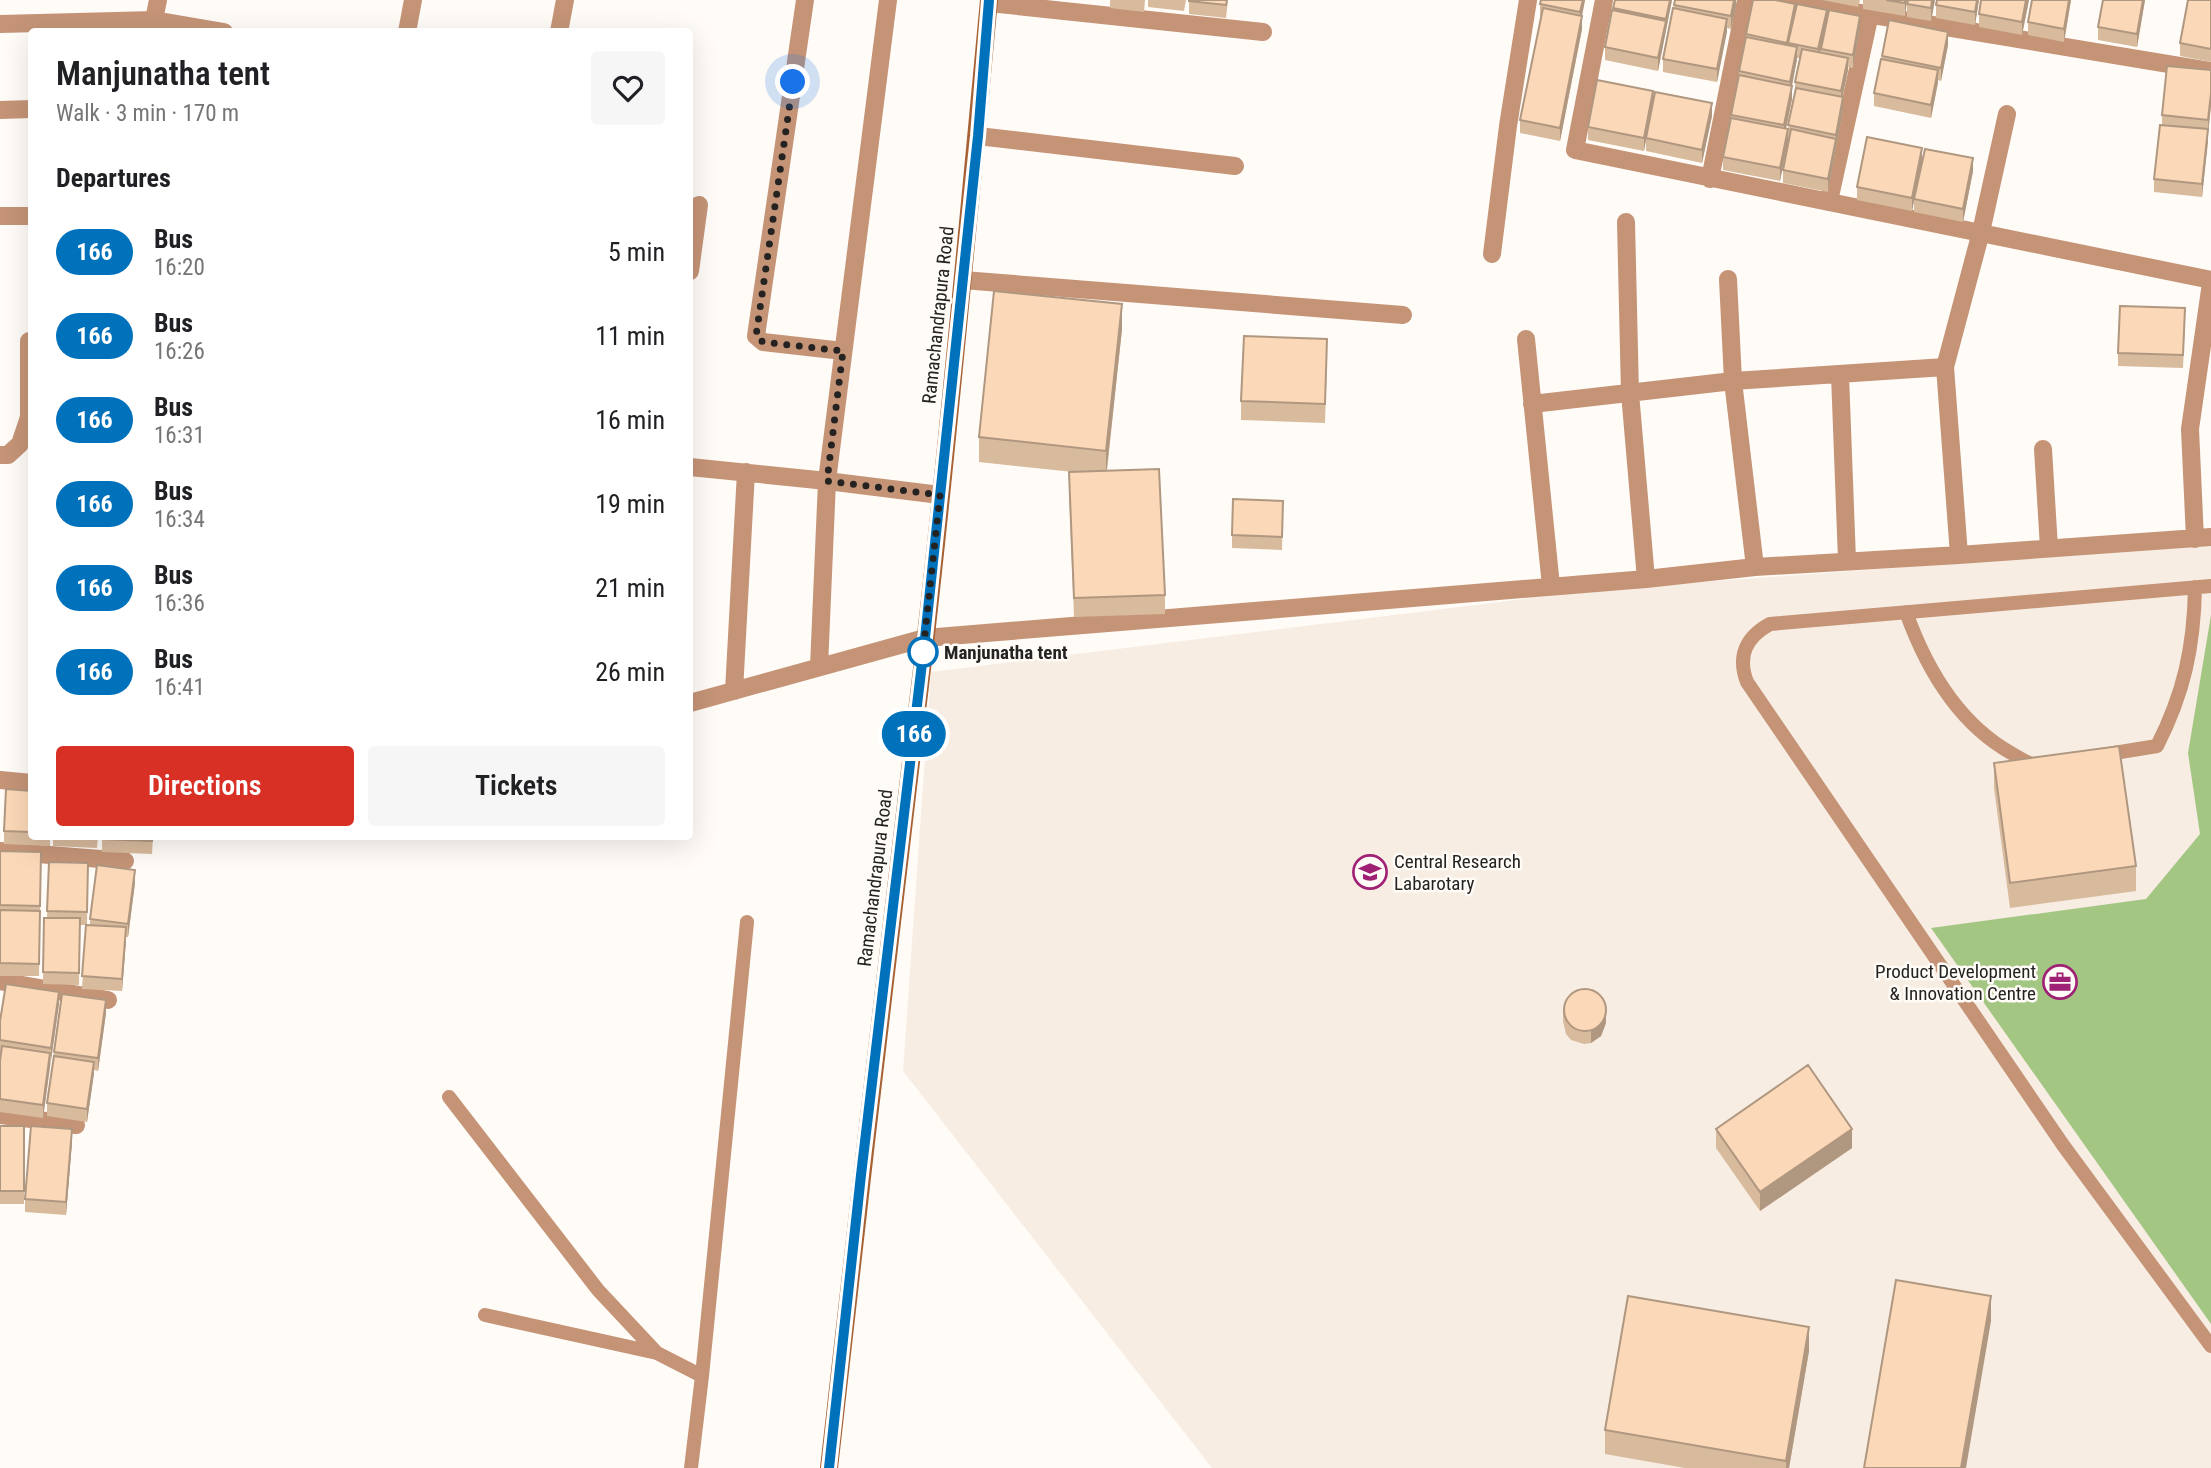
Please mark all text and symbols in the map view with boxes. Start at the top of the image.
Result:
button: heart [591,51,665,125]
text: Manjunatha tent [56,54,270,93]
your location [775,64,810,99]
text: Walk · 3 min · 170 m [56,100,239,127]
text: Departures [56,163,171,193]
text: Bus [154,224,193,254]
street label: Ramachandrapura Road [917,225,959,405]
text: 5 min [608,237,665,267]
text: 166 [76,238,113,266]
text: 16:20 [154,254,205,281]
text: Bus [154,308,193,338]
text: 11 min [595,321,665,351]
text: 166 [76,322,113,350]
text: 16:26 [154,338,205,365]
text: Bus [154,392,193,422]
text: 16 min [595,405,665,435]
text: 166 [76,406,113,434]
text: 16:31 [154,422,205,449]
text: Bus [154,476,193,506]
text: 19 min [595,489,665,519]
text: 166 [76,490,113,518]
text: 16:34 [154,506,205,533]
text: Bus [154,560,193,590]
text: 21 min [595,573,665,603]
text: 166 [76,574,113,602]
text: 16:36 [154,590,205,617]
marker: Manjunatha tent [908,637,938,667]
place label: Manjunatha tent [944,641,1068,664]
text: Bus [154,644,193,674]
text: 26 min [595,657,665,687]
text: 166 [76,658,113,686]
text: 16:41 [154,674,205,701]
line badge: 166 [874,711,954,757]
text: 166 [896,720,932,748]
button: Directions [56,746,354,826]
button: Tickets [368,746,665,826]
street label: Ramachandrapura Road [853,788,897,968]
place label: Central Research Labarotary [1394,850,1521,895]
school or university icon: Central Research Labarotary [1351,853,1389,891]
place label: Product Development & Innovation Centre [1875,960,2036,1005]
office icon: Product Development & Innovation Centre [2041,963,2079,1001]

